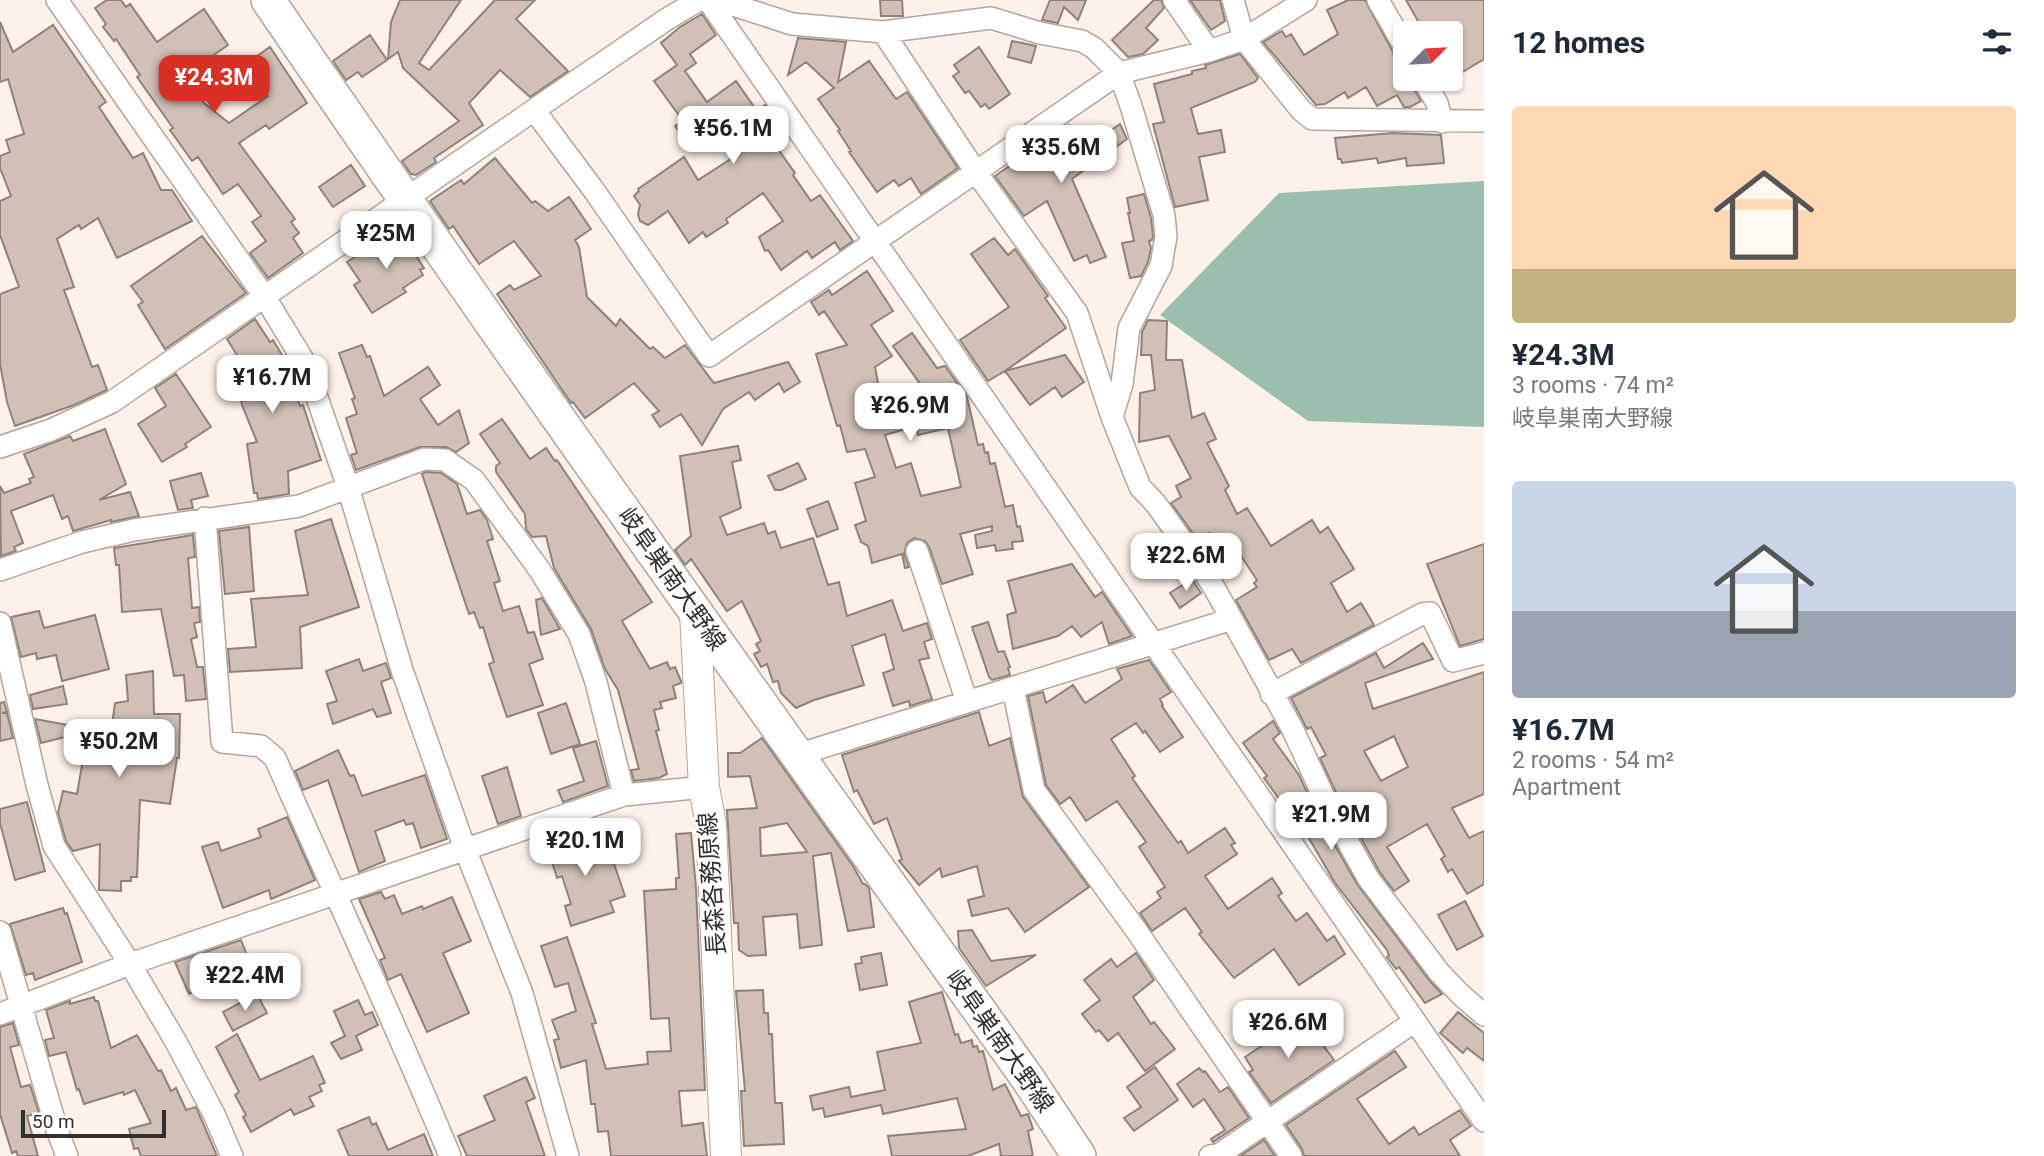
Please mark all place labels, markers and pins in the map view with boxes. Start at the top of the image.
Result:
pin: ¥24.3M [157,55,271,115]
pin: ¥56.1M [676,106,790,166]
pin: ¥35.6M [1004,125,1118,185]
pin: ¥25M [345,212,427,271]
pin: ¥16.7M [215,356,329,415]
pin: ¥26.9M [853,384,967,443]
pin: ¥22.6M [1129,534,1243,593]
pin: ¥50.2M [62,720,176,779]
pin: ¥21.9M [1274,792,1388,852]
pin: ¥20.1M [528,818,642,878]
pin: ¥22.4M [188,954,302,1013]
pin: ¥26.6M [1231,1000,1345,1060]

